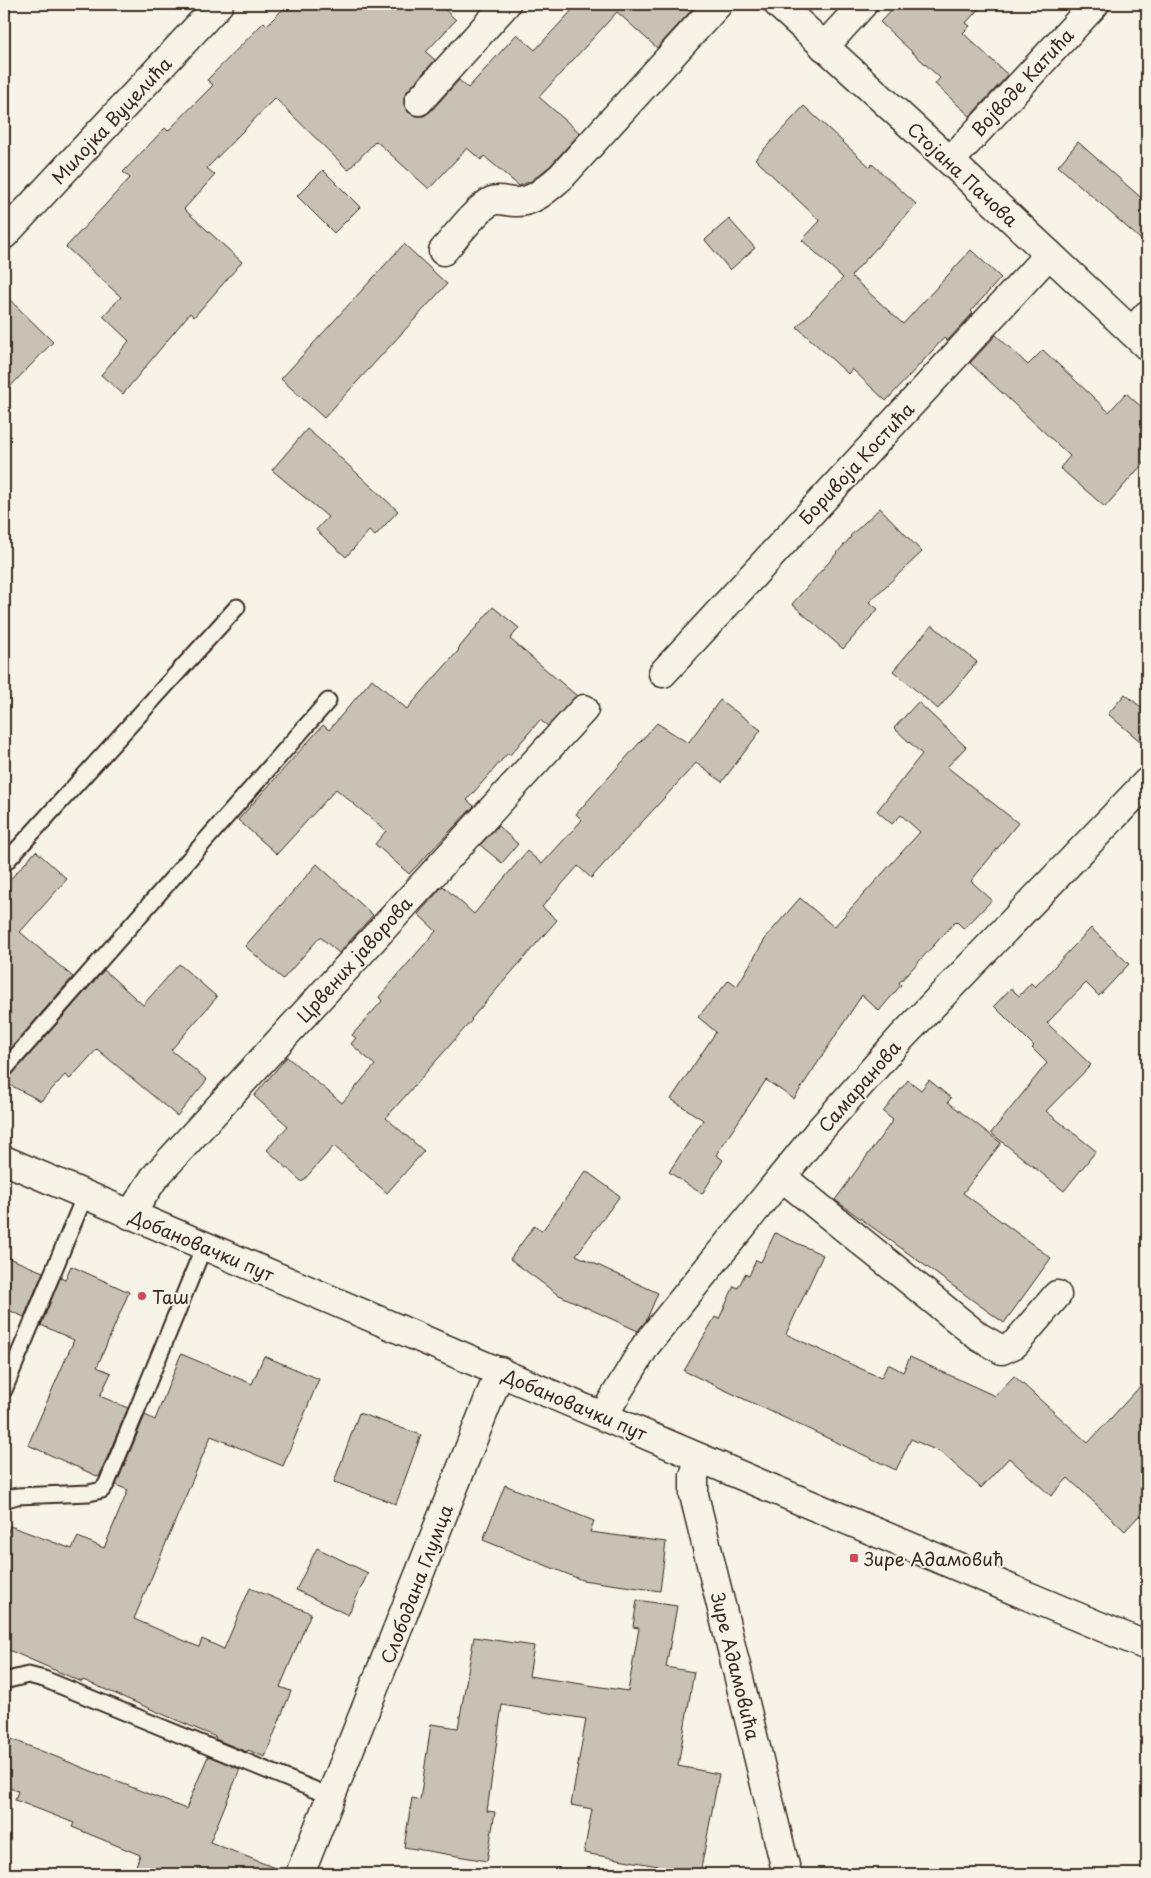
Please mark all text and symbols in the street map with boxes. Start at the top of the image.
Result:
street label: Војводе Катића [965,21,1080,142]
street label: Милојка Вуцелића [45,50,178,190]
street label: Стојана Пачова [902,115,1025,233]
street label: Боривоја Костића [792,395,920,530]
street label: Црвених јаворова [290,889,419,1028]
street label: Самаранова [811,1034,907,1138]
street label: Добановачки пут [125,1202,279,1288]
place label: Таш [152,1283,189,1310]
marker: Таш [136,1290,148,1302]
street label: Добановачки пут [498,1361,652,1447]
street label: Слободана Глумца [373,1500,459,1667]
place label: Зире Адамовић [864,1545,1004,1572]
marker: Зире Адамовић [848,1552,860,1564]
street label: Зире Адамовића [705,1589,768,1743]

